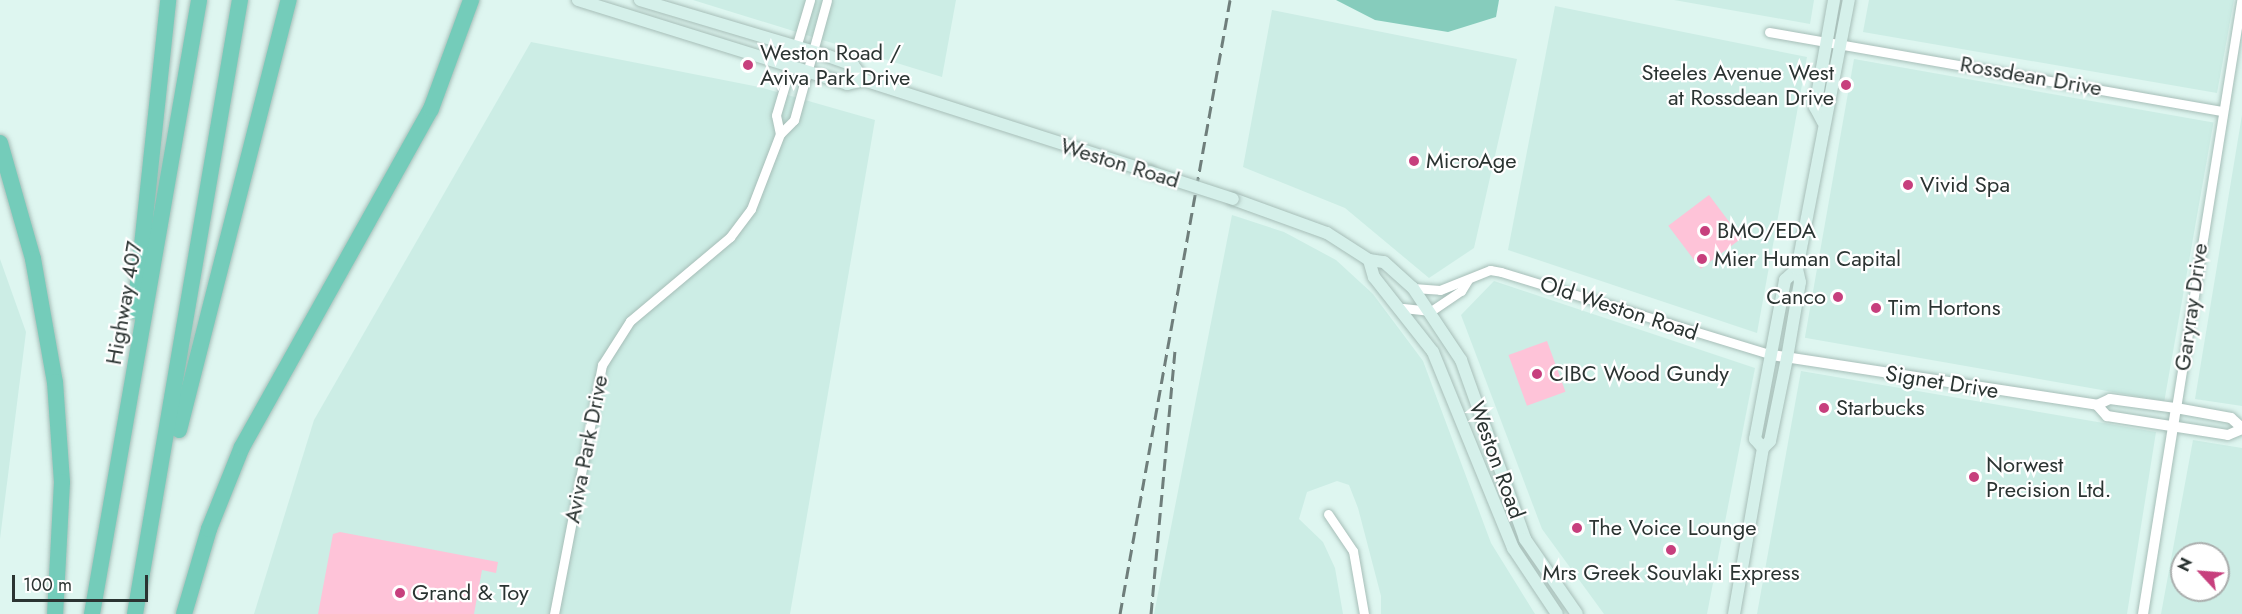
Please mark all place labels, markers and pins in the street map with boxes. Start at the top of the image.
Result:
place label: Weston Road / Aviva Park Drive [760,39,910,90]
marker: Weston Road / Aviva Park Drive [741,58,755,72]
place label: Steeles Avenue West at Rossdean Drive [1642,59,1834,110]
marker: Steeles Avenue West at Rossdean Drive [1839,78,1853,92]
place label: MicroAge [1426,148,1517,174]
marker: MicroAge [1407,154,1421,168]
place label: Vivid Spa [1920,172,2010,198]
marker: Vivid Spa [1901,178,1915,192]
place label: BMO/EDA [1717,218,1816,244]
marker: BMO/EDA [1698,224,1712,238]
place label: Mier Human Capital [1714,246,1901,272]
marker: Mier Human Capital [1695,252,1709,266]
place label: Canco [1766,284,1826,310]
marker: Canco [1831,290,1845,304]
place label: Tim Hortons [1888,295,2001,321]
marker: Tim Hortons [1869,301,1883,315]
place label: CIBC Wood Gundy [1549,361,1729,387]
marker: CIBC Wood Gundy [1530,367,1544,381]
place label: Starbucks [1836,395,1925,421]
marker: Starbucks [1817,401,1831,415]
place label: Norwest Precision Ltd. [1986,451,2111,502]
marker: Norwest Precision Ltd. [1967,470,1981,484]
place label: The Voice Lounge [1589,515,1757,541]
marker: The Voice Lounge [1570,521,1584,535]
marker: Mrs Greek Souvlaki Express [1664,543,1678,557]
place label: Mrs Greek Souvlaki Express [1542,560,1800,586]
place label: Grand & Toy [412,580,529,606]
marker: Grand & Toy [393,586,407,600]

